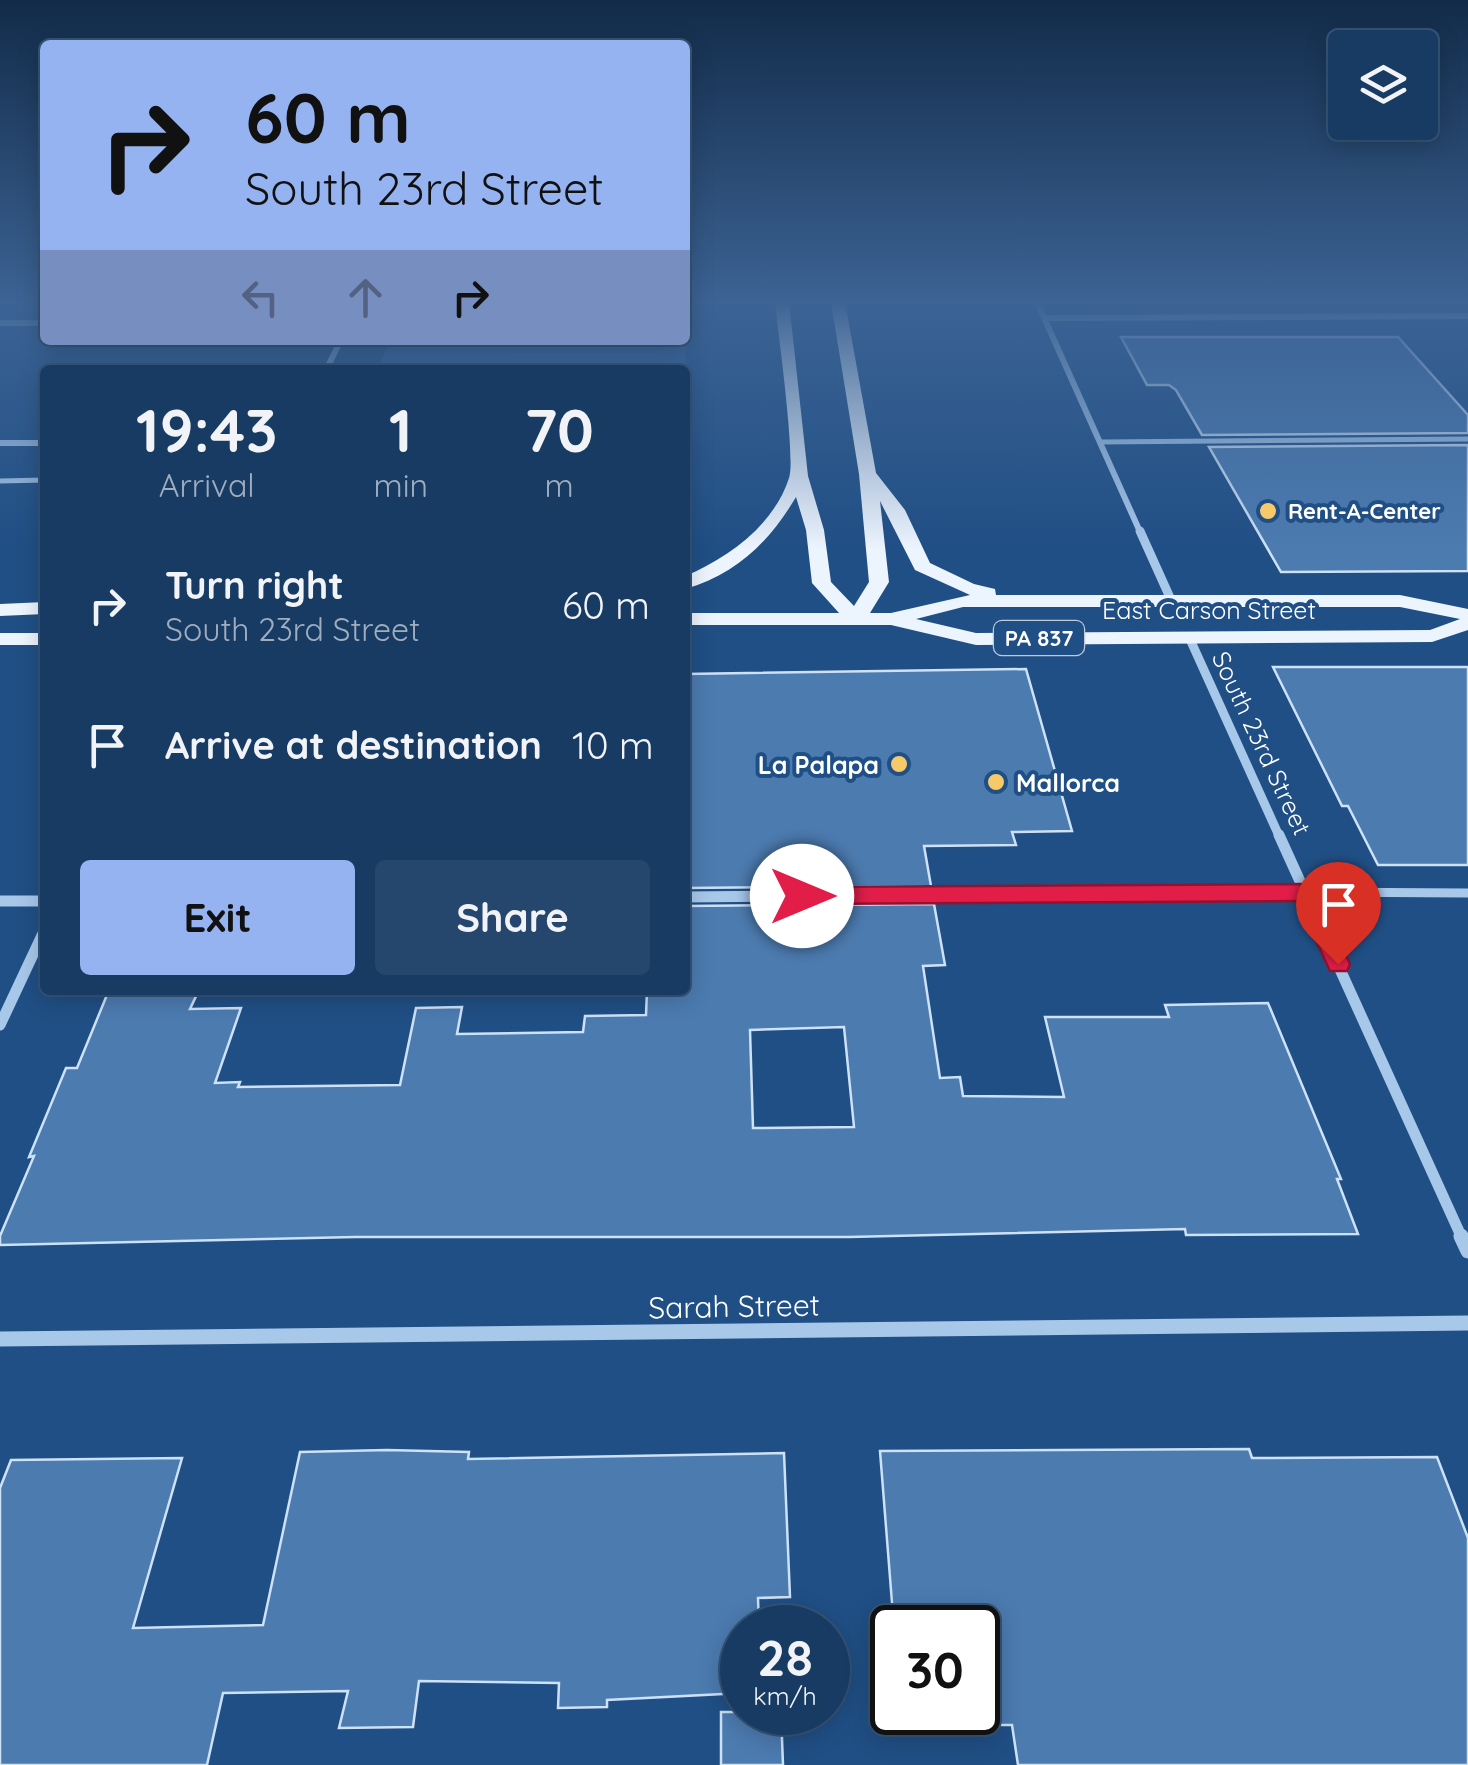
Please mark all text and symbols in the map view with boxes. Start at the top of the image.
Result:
map controls [1328,30,1438,140]
button: layers [1328,30,1438,140]
text: 60 m [245,73,411,161]
icon: right [80,80,210,210]
text: South 23rd Street [245,160,604,216]
icon: left [233,270,288,325]
icon: ahead [338,270,393,325]
icon: right [443,270,498,325]
text: 19:43 [136,392,277,467]
text: 1 [389,392,412,467]
text: 70 [524,392,594,467]
text: Arrival [159,465,255,505]
text: min [374,465,428,505]
text: m [544,465,574,505]
place label: Rent-A-Center [1288,497,1441,525]
marker: Rent-A-Center [1257,500,1279,522]
text: Turn right [165,561,344,609]
icon: right [80,578,135,633]
text: 60 m [562,581,650,629]
street label: East Carson Street [1102,594,1316,625]
text: South 23rd Street [165,609,420,649]
road number: PA 837 [994,621,1084,655]
street label: South 23rd Street [1206,646,1318,840]
icon: arrive [80,718,135,773]
text: Arrive at destination [165,721,542,769]
text: 10 m [572,721,654,769]
place label: La Palapa [758,749,879,780]
marker: La Palapa [888,753,910,775]
place label: Mallorca [1016,767,1120,798]
marker: Mallorca [985,771,1007,793]
position arrow [750,844,854,948]
button: Exit [80,860,355,975]
button: Share [375,860,650,975]
pin [1296,862,1381,965]
icon: arrive [1311,877,1366,932]
street label: Sarah Street [648,1286,820,1326]
speed limit sign: 30 [870,1605,1000,1735]
text: 28 [757,1626,813,1689]
text: km/h [753,1680,817,1711]

